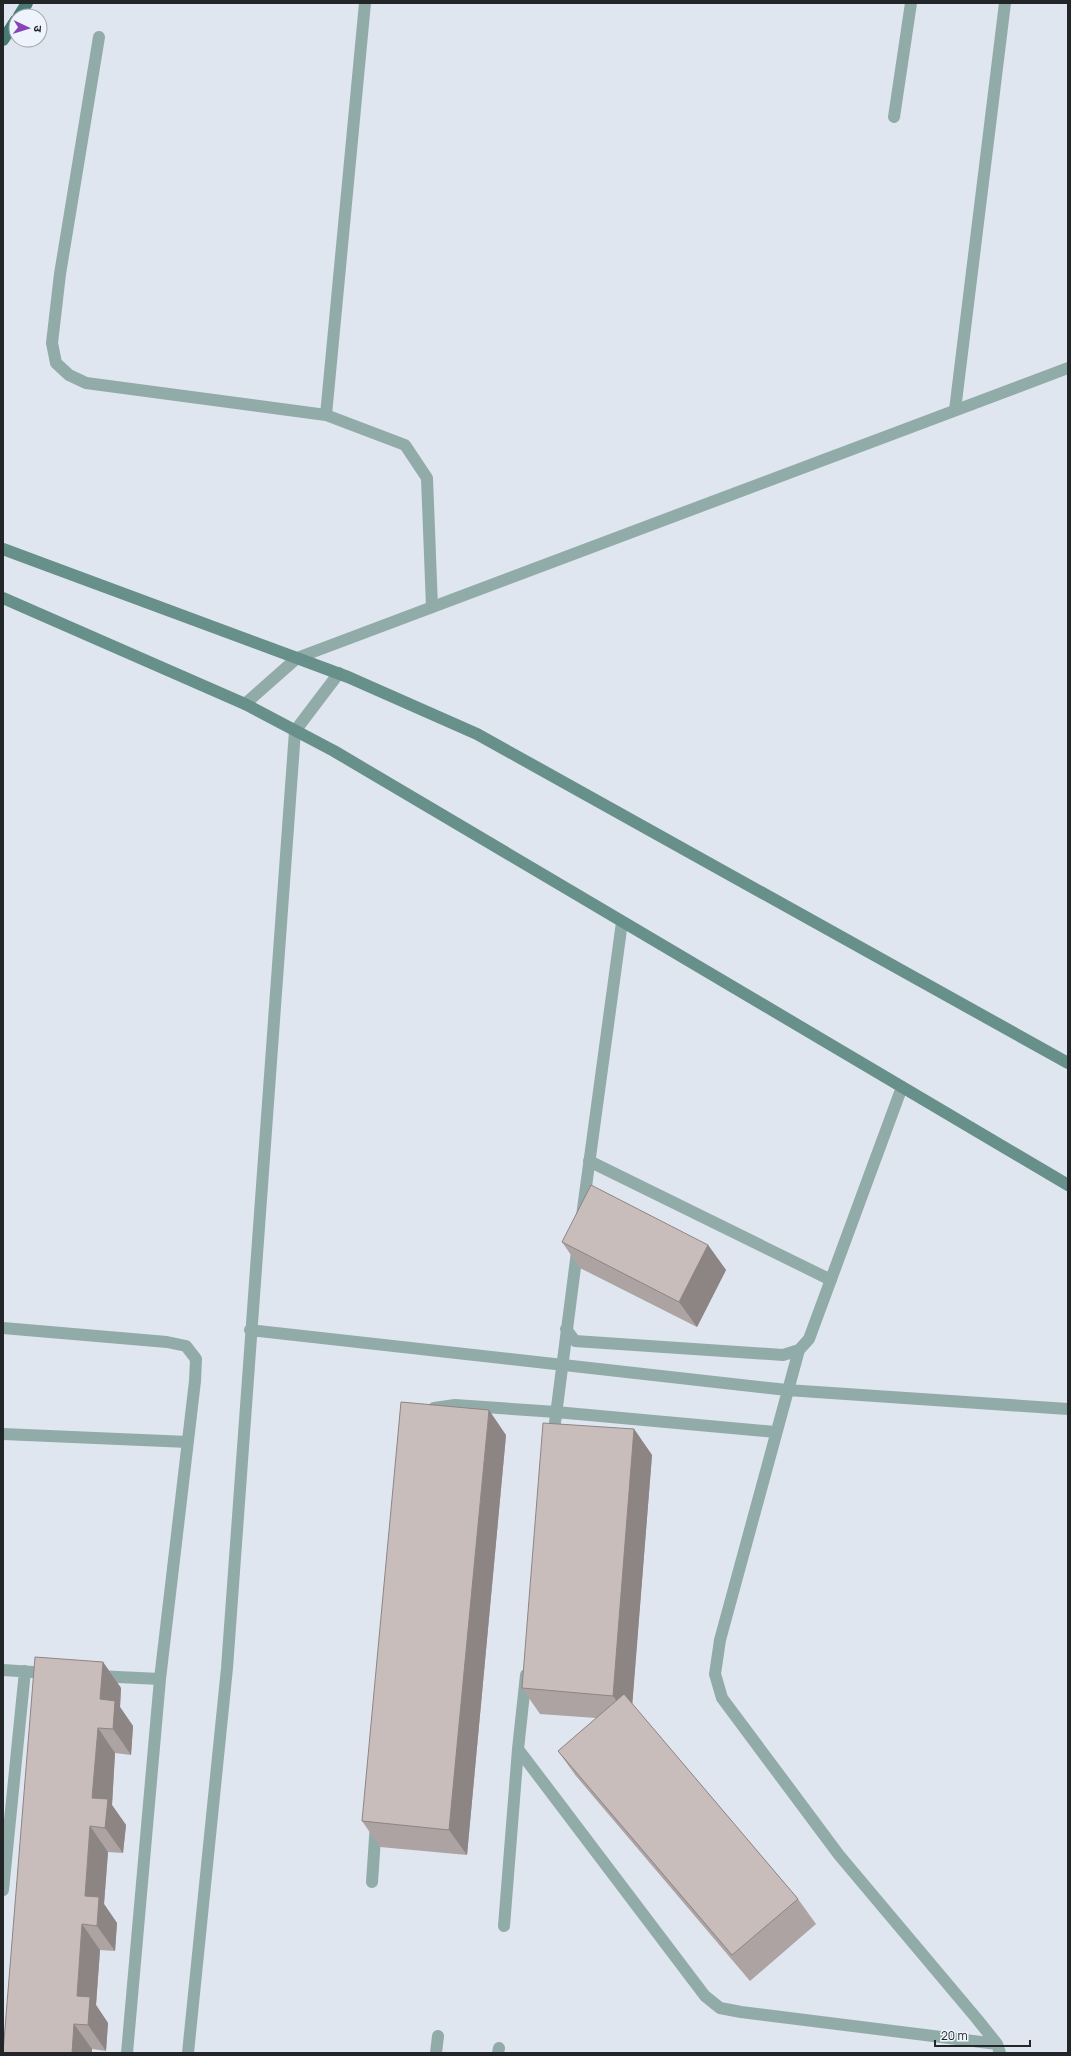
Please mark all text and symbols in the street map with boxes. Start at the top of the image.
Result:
north arrow [8,8,48,48]
text: उ [31,25,46,33]
scale bar [935,2022,1030,2048]
text: 20 m [941,2027,968,2044]

